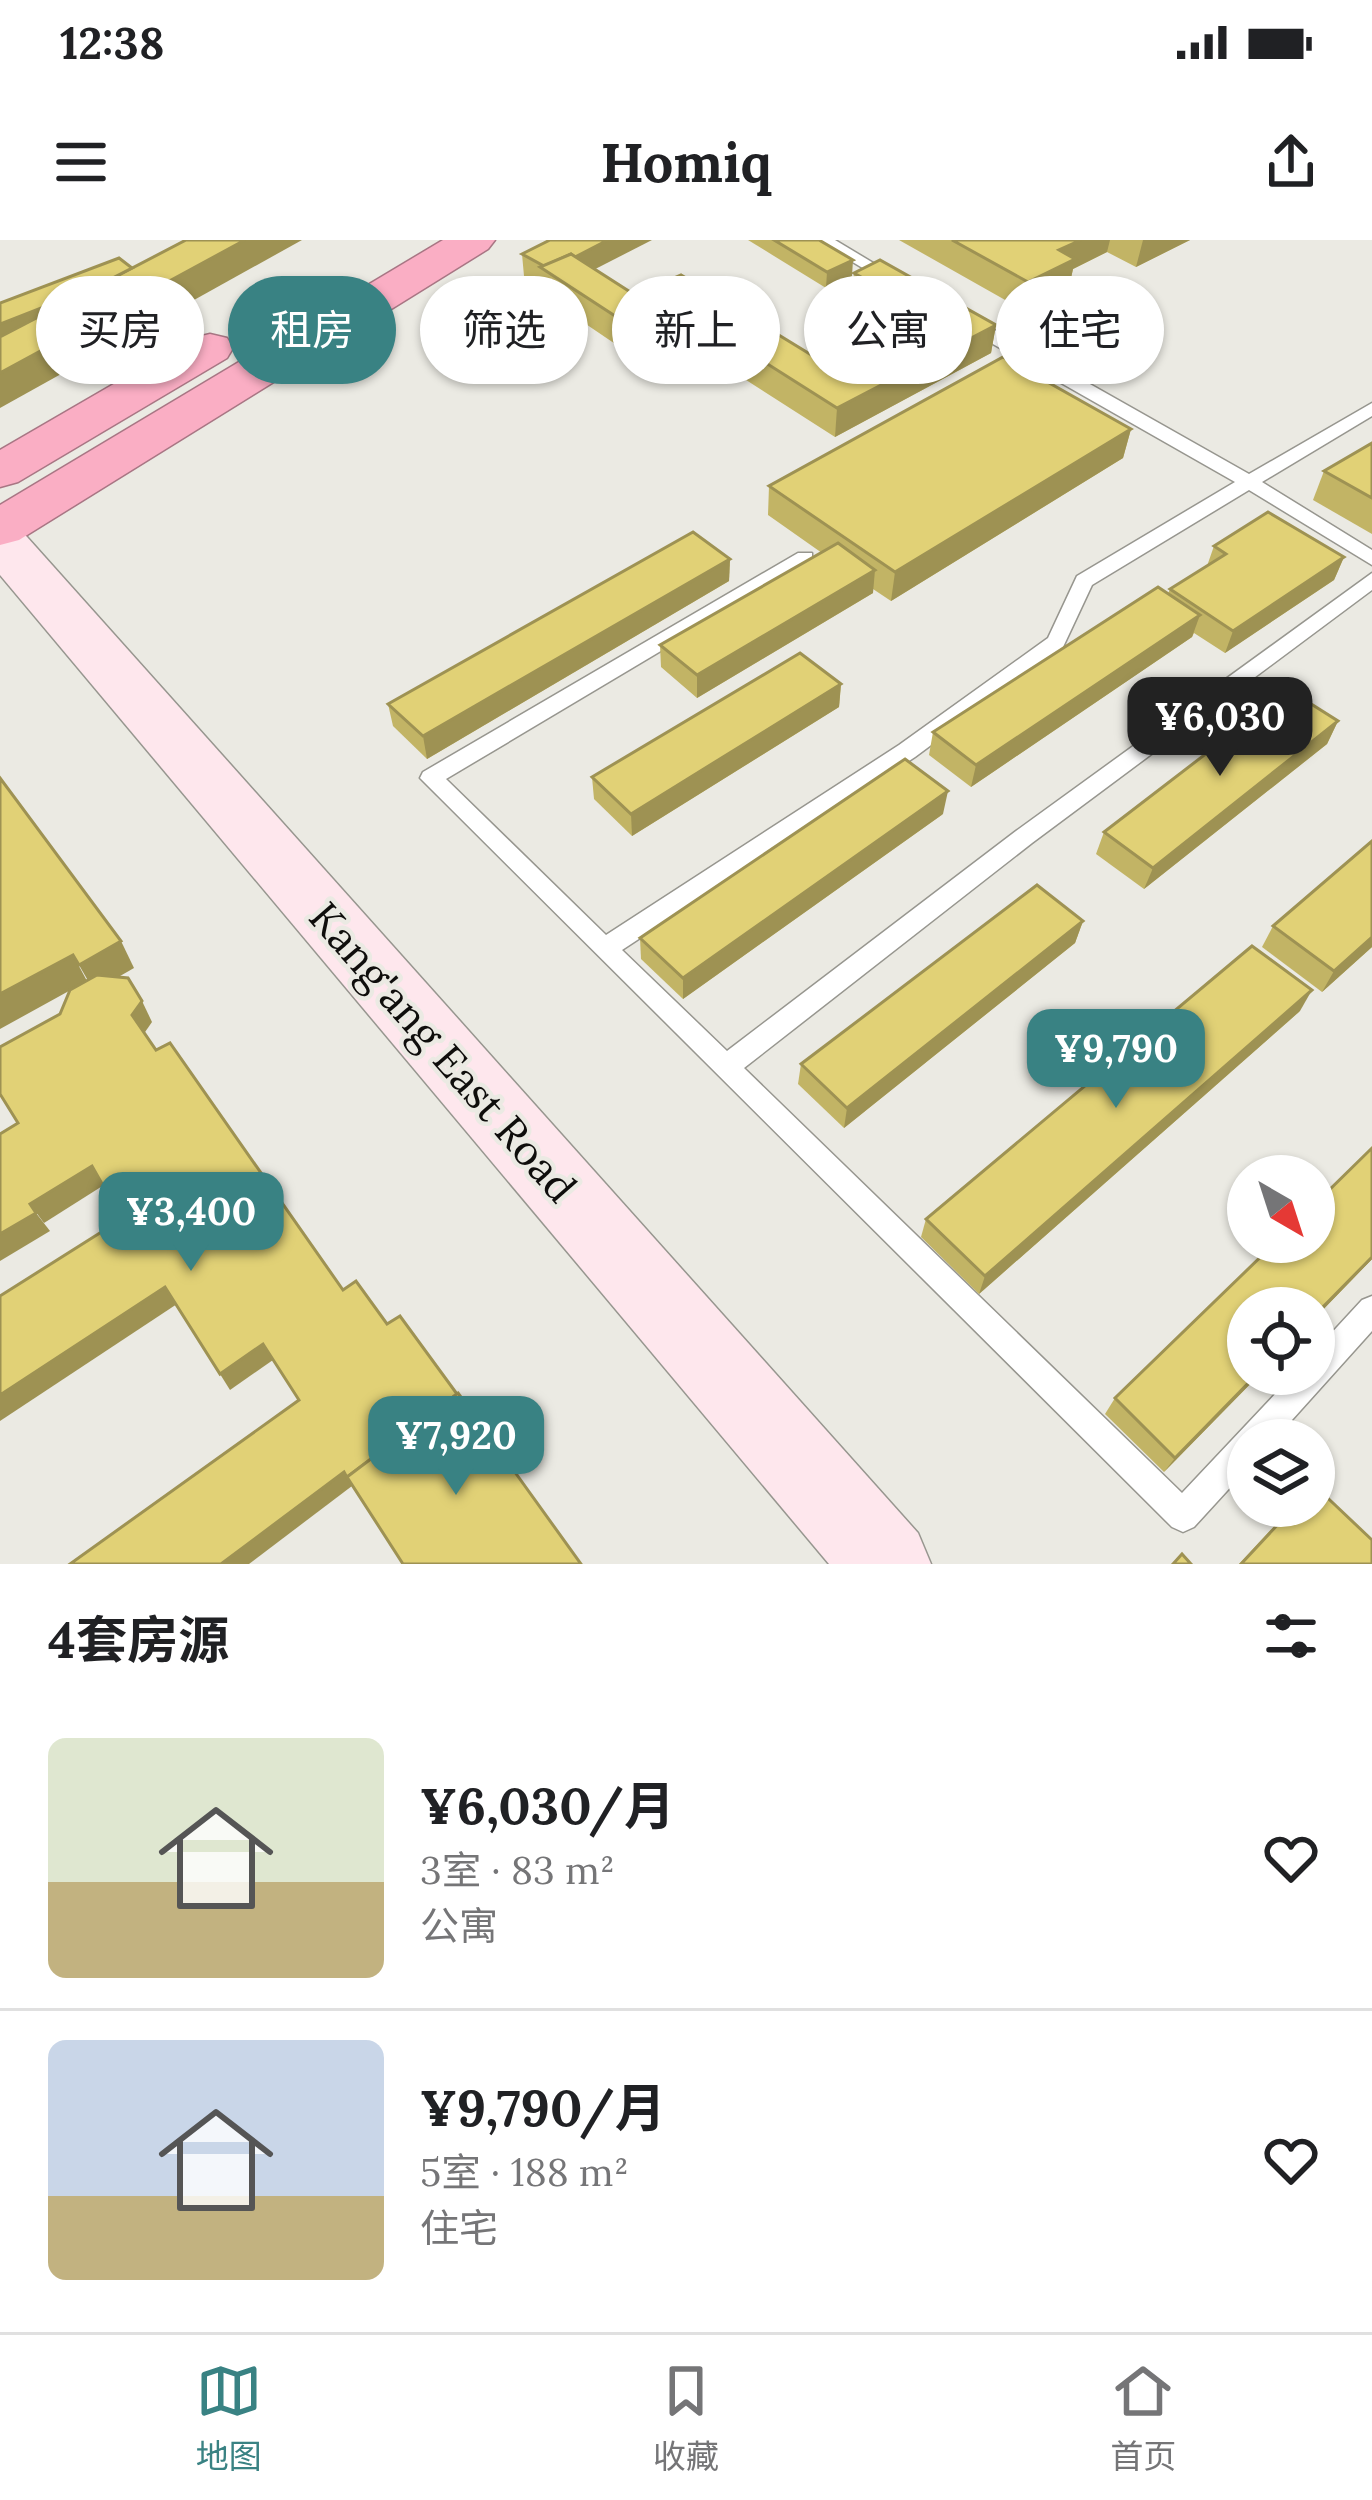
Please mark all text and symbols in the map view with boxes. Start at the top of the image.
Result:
text: 12:38 [60,14,164,71]
text: Homiq [600,128,772,197]
icon: menu [48,129,114,195]
icon: share [1258,129,1324,195]
chip: 买房 [36,276,204,384]
chip: 租房 [228,276,396,384]
chip: 筛选 [420,276,588,384]
chip: 新上 [612,276,780,384]
chip: 公寓 [804,276,972,384]
chip: 住宅 [996,276,1164,384]
pin: ¥6,030 [1122,677,1318,779]
text: ¥6,030 [1154,691,1286,741]
street label: Kang'ang East Road [298,891,588,1213]
pin: ¥9,790 [1018,1009,1214,1111]
text: ¥9,790 [1054,1023,1178,1073]
north arrow [1227,1155,1335,1263]
map controls [1227,1155,1335,1527]
pin: ¥3,400 [93,1172,289,1274]
text: ¥3,400 [126,1186,256,1236]
button: locate [1227,1287,1335,1395]
pin: ¥7,920 [358,1396,554,1498]
text: ¥7,920 [395,1410,517,1460]
button: layers [1227,1419,1335,1527]
icon: filters [1258,1603,1324,1669]
text: 4套房源 [48,1607,229,1672]
text: ¥6,030/月 [420,1773,675,1838]
icon: home [144,1786,288,1930]
icon: heart [1258,1825,1324,1891]
text: 3室 · 83 m² [420,1845,615,1895]
text: 公寓 [420,1901,498,1951]
text: ¥9,790/月 [420,2075,666,2140]
icon: home [144,2088,288,2232]
icon: heart [1258,2127,1324,2193]
text: 5室 · 188 m² [420,2147,629,2197]
text: 住宅 [420,2203,498,2253]
tab: 地图 [196,2358,262,2478]
tab: 收藏 [653,2358,719,2478]
tab: 首页 [1110,2358,1176,2478]

